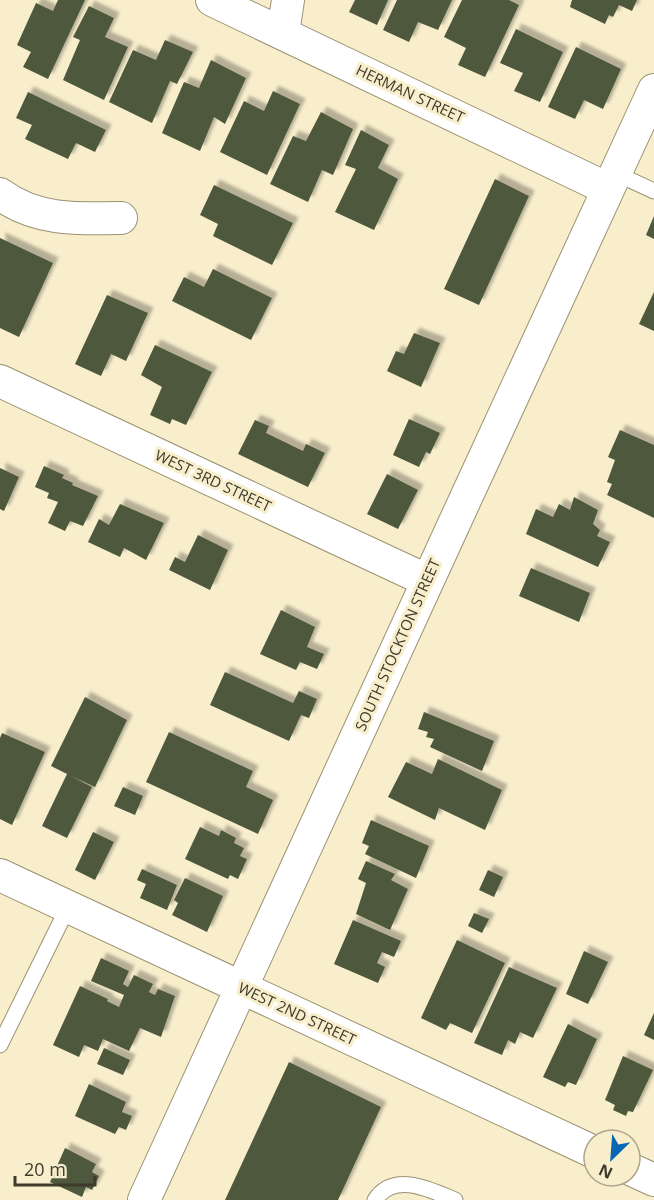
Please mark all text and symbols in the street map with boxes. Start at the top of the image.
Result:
street label: HERMAN STREET [353,59,469,127]
street label: WEST 3RD STREET [152,444,275,516]
street label: SOUTH STOCKTON STREET [350,555,444,734]
street label: WEST 2ND STREET [235,977,360,1049]
north arrow [582,1128,642,1188]
scale bar [15,1149,94,1187]
text: 20 m [24,1157,66,1181]
text: N [595,1159,616,1184]

